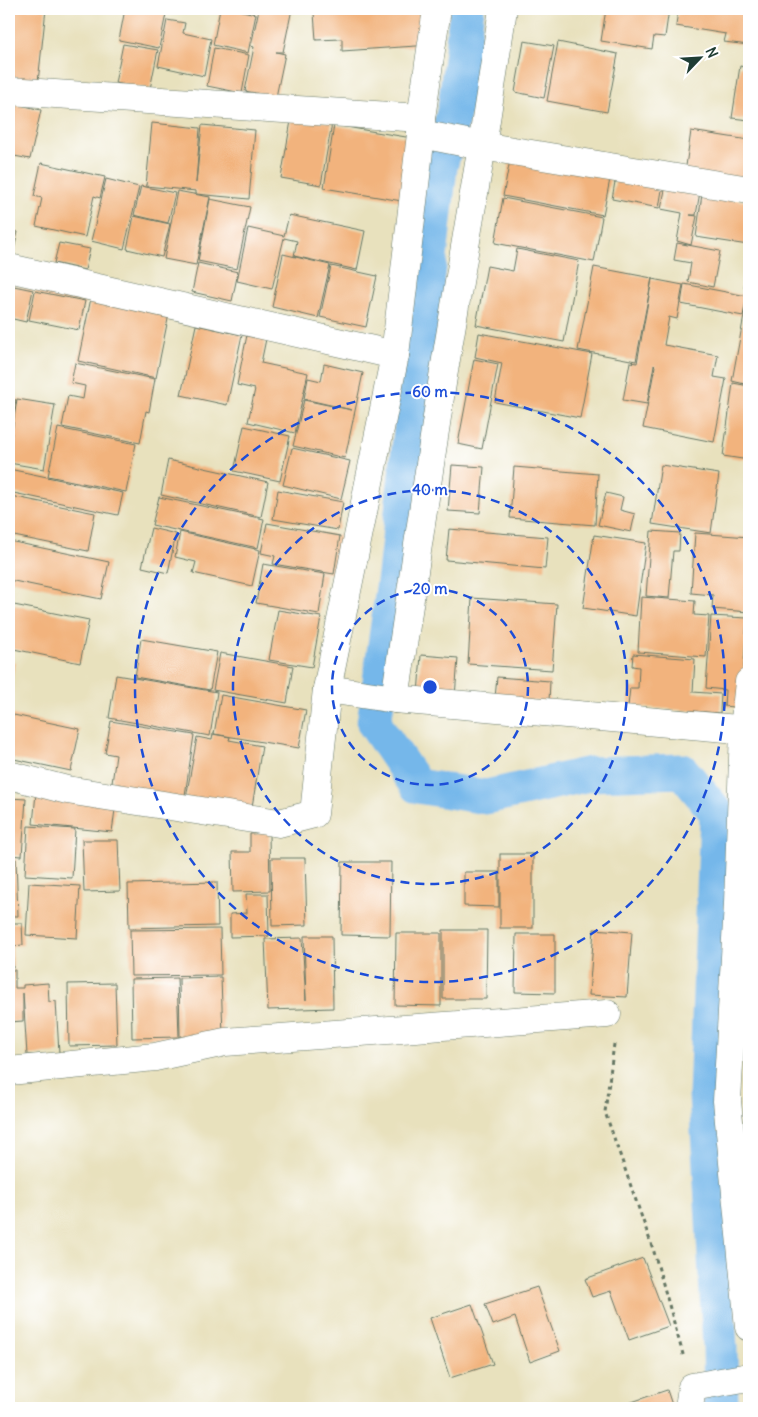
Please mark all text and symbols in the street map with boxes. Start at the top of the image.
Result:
north arrow [676,32,726,82]
text: N [702,44,722,61]
text: 60 m [412,382,448,401]
text: 40 m [412,480,448,499]
text: 20 m [413,579,447,598]
centre of rings [421,678,439,696]

